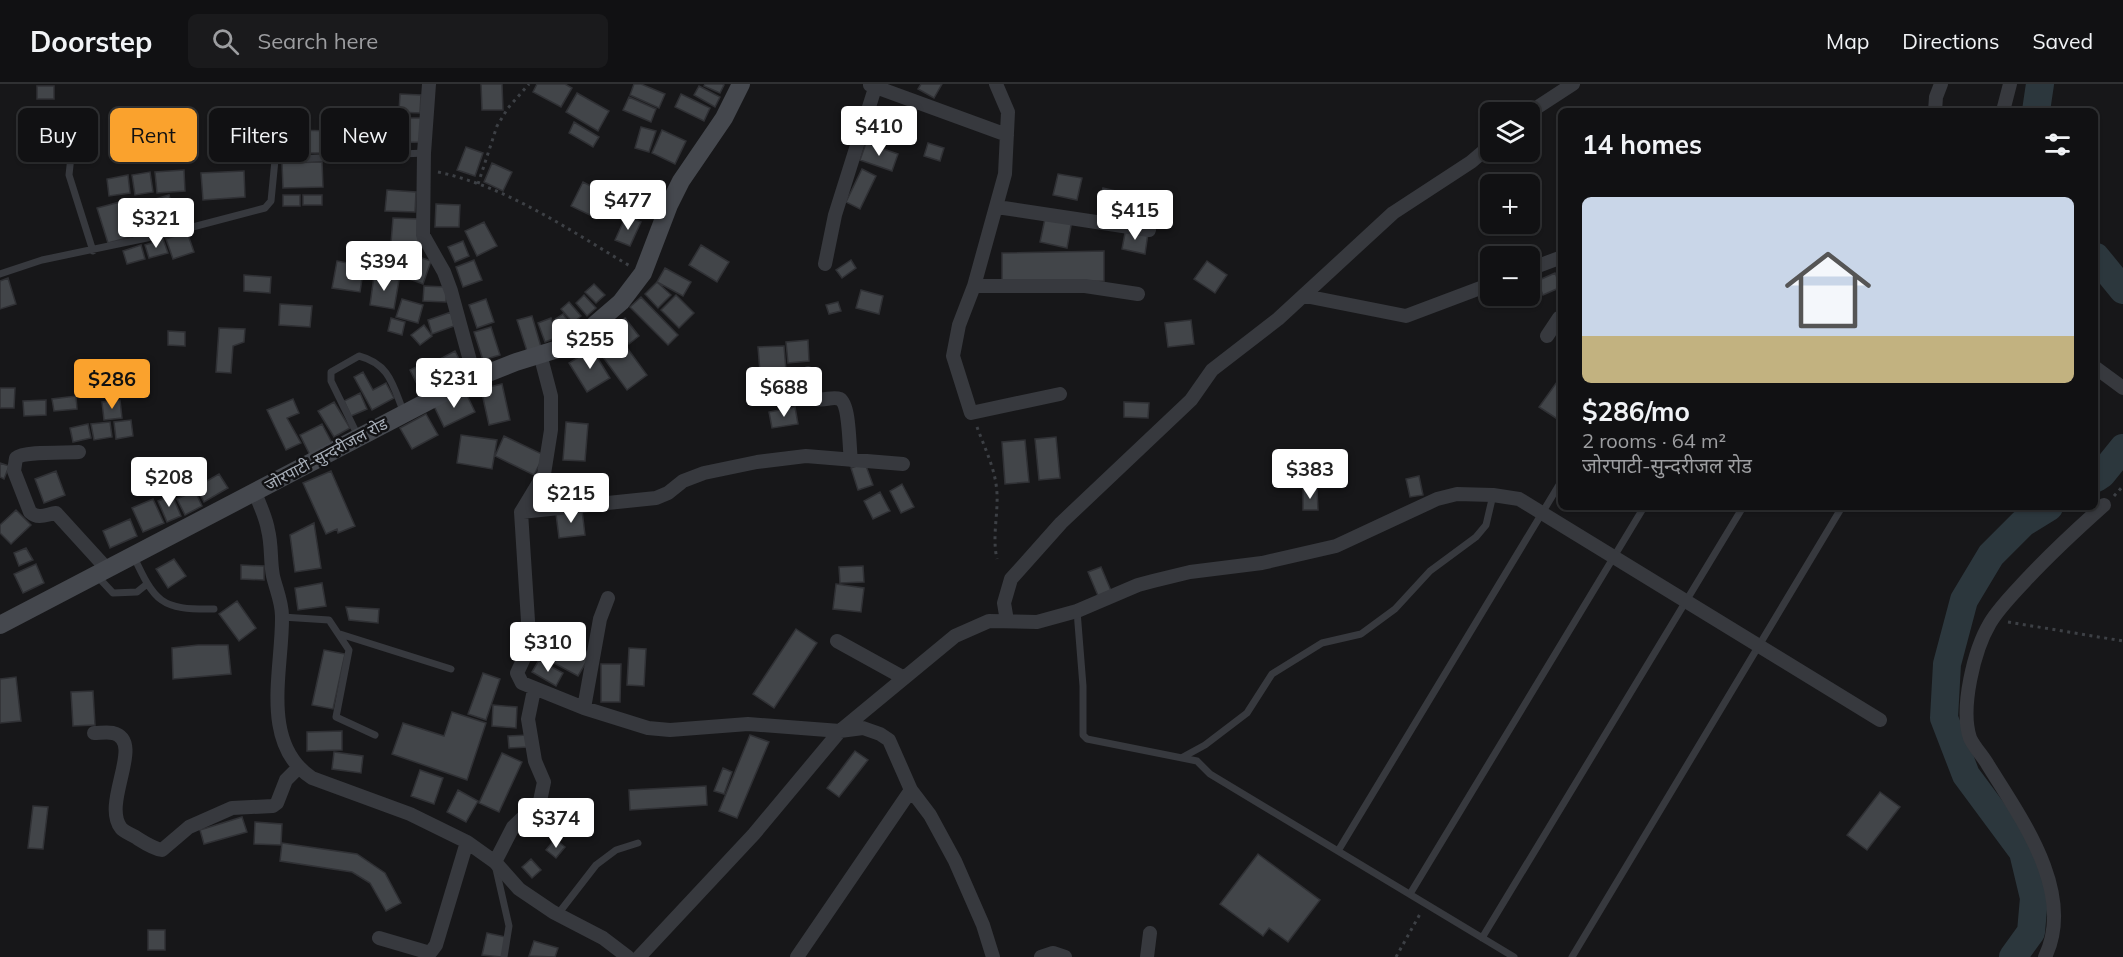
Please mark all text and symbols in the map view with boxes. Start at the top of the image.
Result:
search box [188,14,608,68]
text: Doorstep [30,24,152,59]
icon: search [209,25,242,58]
text: Search here [257,27,378,55]
text: Map [1826,28,1869,54]
text: Directions [1902,28,1999,54]
text: Saved [2032,28,2093,54]
map controls [1480,102,1540,306]
button: layers [1480,102,1540,162]
pin: $410 [843,106,915,157]
chip: Buy [18,108,98,162]
chip: Rent [110,108,197,162]
chip: Filters [209,108,309,162]
chip: New [321,108,409,162]
text: $410 [855,113,903,138]
text: 14 homes [1582,128,1702,161]
icon: filters [2041,128,2074,161]
button: + [1480,174,1540,234]
pin: $477 [592,180,664,231]
text: $477 [604,187,652,212]
pin: $415 [1099,190,1171,241]
text: $415 [1111,197,1159,222]
pin: $321 [120,198,192,249]
text: $321 [132,205,180,230]
icon: home [1774,236,1882,344]
pin: $394 [348,241,420,292]
button: − [1480,246,1540,306]
text: $394 [360,248,408,273]
pin: $255 [554,319,626,370]
text: $255 [566,326,614,351]
pin: $231 [418,358,490,409]
pin: $286 [76,359,148,410]
text: $231 [430,365,478,390]
text: $286 [88,366,136,391]
pin: $688 [748,367,820,418]
text: $688 [760,374,808,399]
text: $286/mo [1582,395,1690,428]
street label: जोरपाटी-सुन्दरीजल रोड [261,413,392,496]
text: 2 rooms · 64 m² [1582,428,1726,453]
pin: $383 [1274,449,1346,500]
text: जोरपाटी-सुन्दरीजल रोड [1582,453,1752,478]
text: $383 [1286,456,1334,481]
pin: $208 [133,457,205,508]
text: $208 [145,464,193,489]
pin: $215 [535,473,607,524]
text: $215 [547,480,595,505]
pin: $310 [512,622,584,673]
text: $310 [524,629,572,654]
pin: $374 [520,798,592,849]
text: $374 [532,805,580,830]

